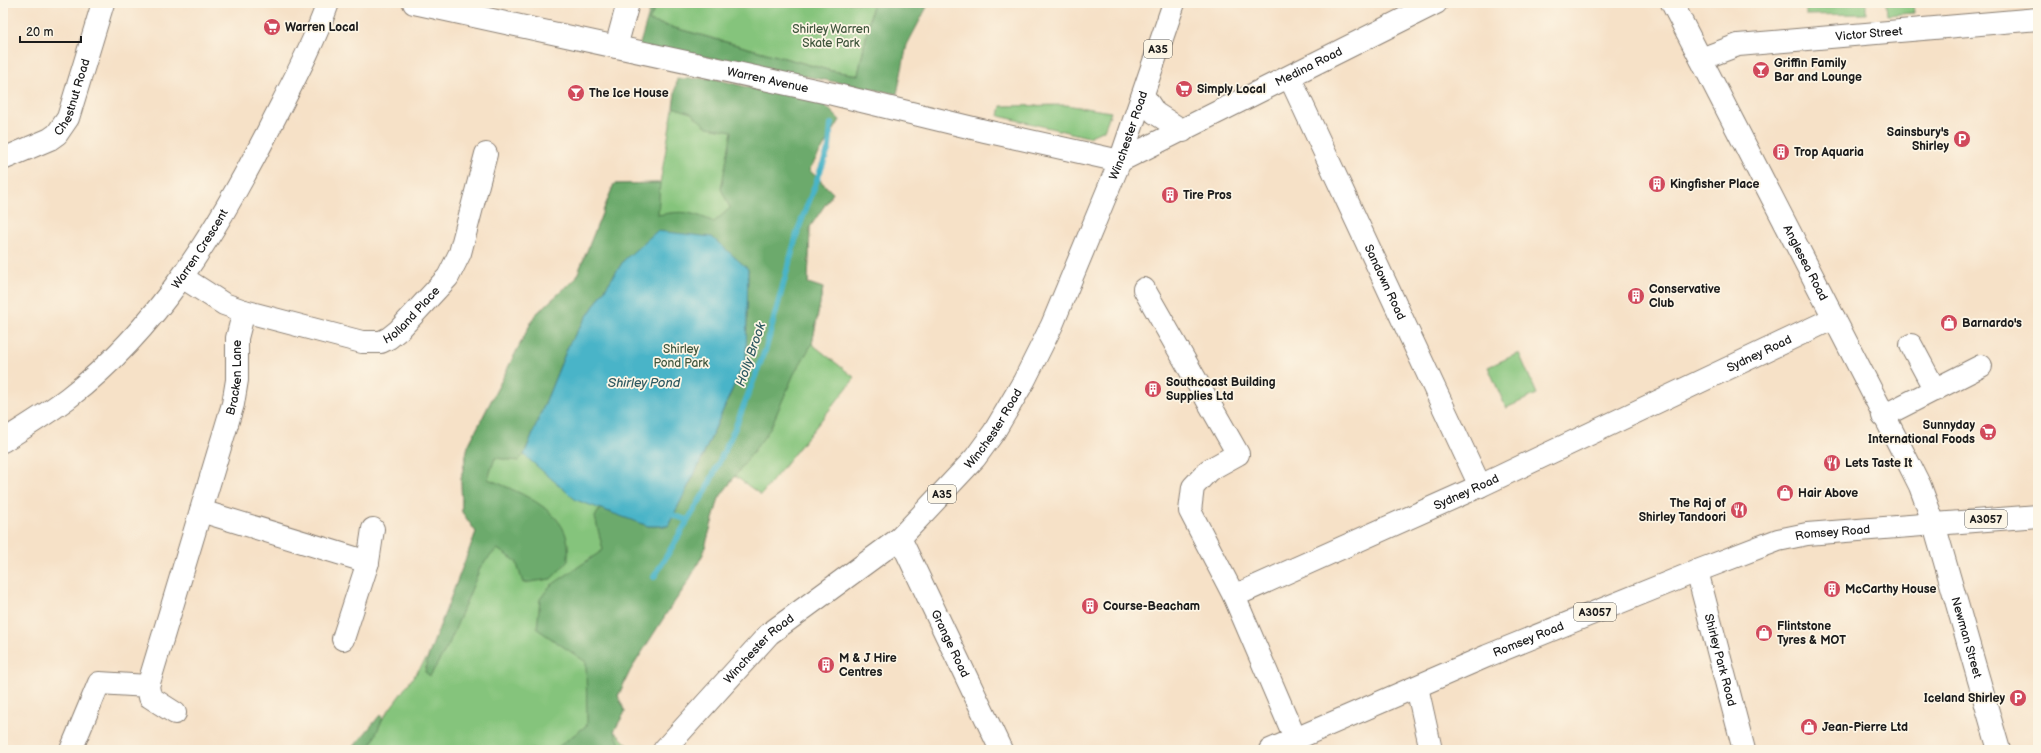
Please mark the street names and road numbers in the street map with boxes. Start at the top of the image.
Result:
street label: Victor Street [1835,24,1903,45]
road number: A35 [1144,40,1172,58]
street label: Medina Road [1273,44,1345,90]
street label: Chestnut Road [51,57,94,139]
street label: Warren Avenue [726,64,810,96]
street label: Winchester Road [1106,89,1151,182]
street label: Warren Crescent [169,206,232,292]
street label: Anglesea Road [1779,223,1831,303]
street label: Sandown Road [1361,242,1409,322]
street label: Holland Place [381,284,443,348]
street label: Sydney Road [1725,332,1794,376]
street label: Bracken Lane [223,340,245,417]
street label: Winchester Road [962,386,1026,472]
street label: Sydney Road [1431,471,1502,514]
road number: A35 [928,485,956,503]
road number: A3057 [1965,510,2007,528]
street label: Romsey Road [1794,522,1871,544]
street label: Newman Street [1947,595,1985,680]
road number: A3057 [1574,603,1616,621]
street label: Grange Road [927,608,972,680]
street label: Winchester Road [721,611,797,687]
street label: Shirley Park Road [1701,612,1739,708]
street label: Romsey Road [1491,619,1566,661]

